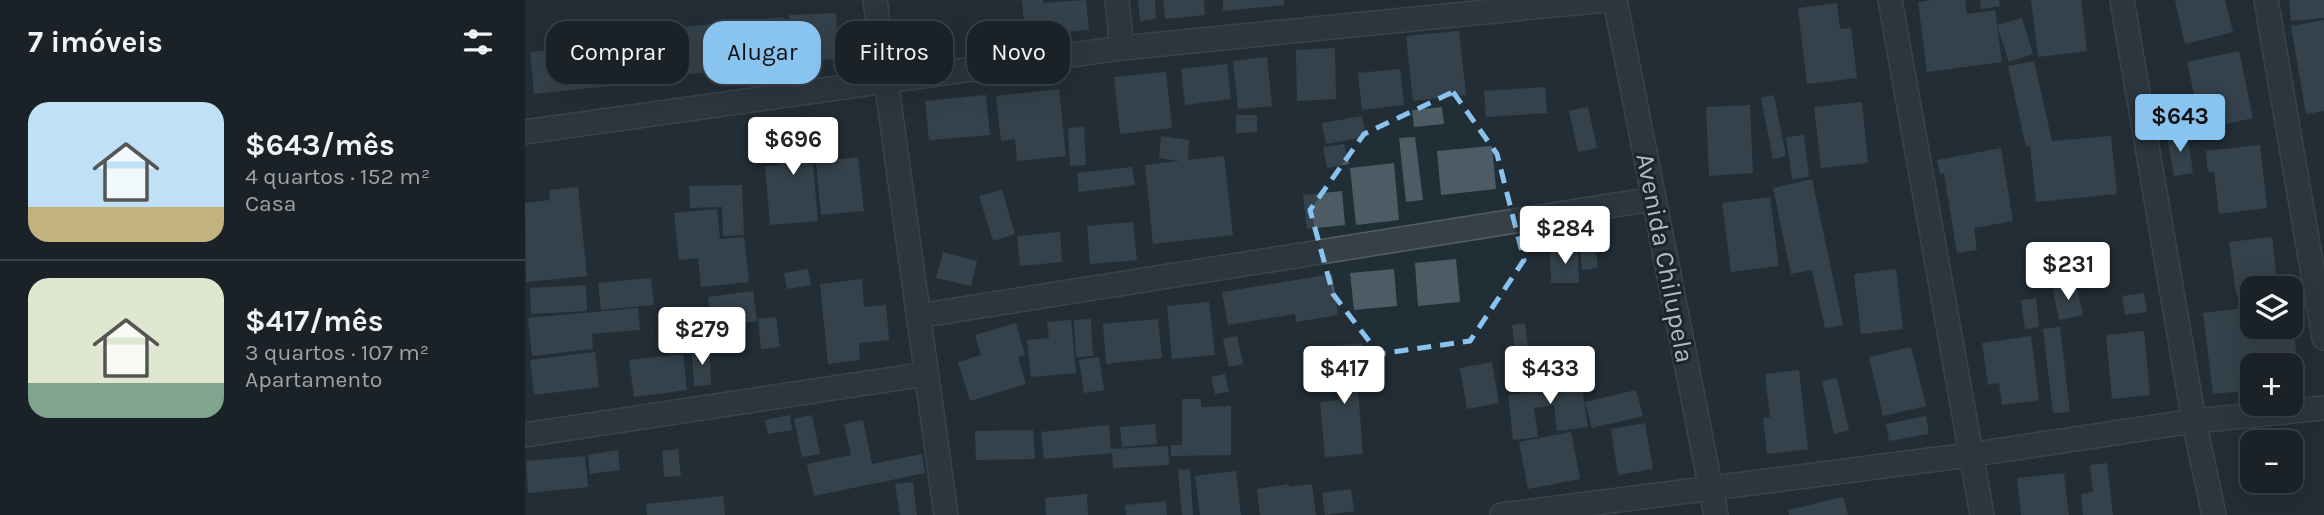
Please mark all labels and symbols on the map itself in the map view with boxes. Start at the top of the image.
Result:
pin: $643 [2139,94,2221,154]
pin: $696 [752,118,834,177]
street label: Avenida Chilupela [1629,151,1701,365]
pin: $284 [1524,206,1606,266]
pin: $231 [2027,243,2109,302]
pin: $279 [661,308,743,367]
pin: $417 [1303,346,1385,406]
pin: $433 [1509,346,1591,406]

